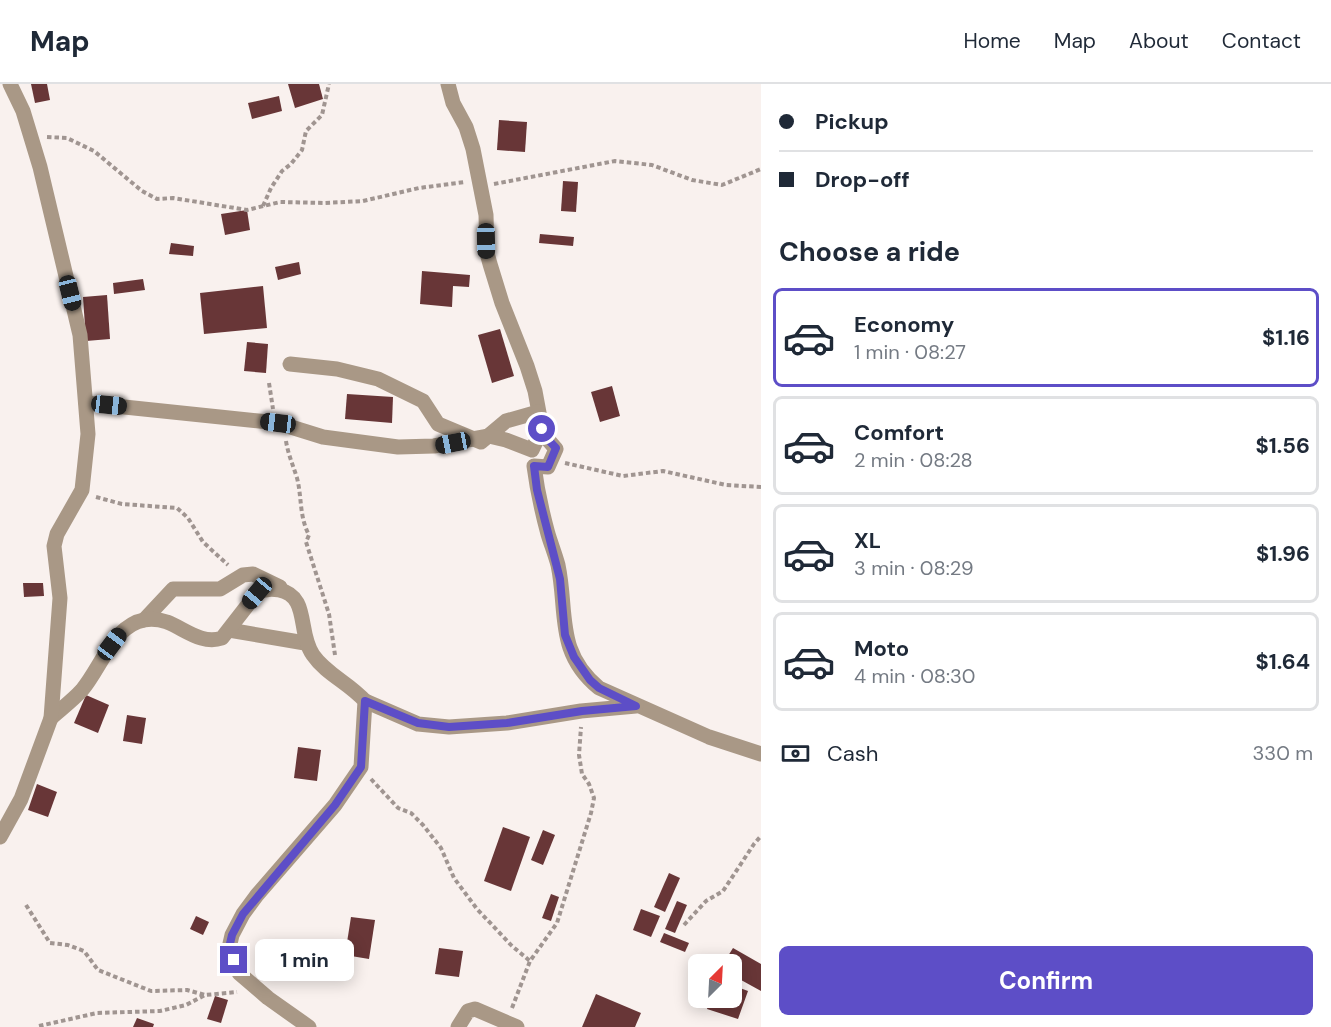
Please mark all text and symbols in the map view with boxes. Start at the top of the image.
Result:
text: Map [30,23,90,60]
text: Home [963,27,1021,55]
text: Map [1054,27,1096,55]
text: About [1129,27,1189,55]
text: Contact [1222,27,1301,55]
text: Pickup [815,107,889,136]
text: Drop-off [815,165,910,194]
car [477,223,495,259]
text: Choose a ride [779,234,960,269]
car [57,273,83,313]
text: Economy [854,310,954,339]
icon: car [782,311,836,365]
text: $1.16 [1262,323,1310,352]
text: 1 min · 08:27 [854,339,966,365]
car [90,394,128,416]
car [259,412,297,434]
route start [528,415,555,442]
text: Comfort [854,418,944,447]
icon: car [782,419,836,473]
car [434,431,472,455]
text: $1.56 [1256,431,1310,460]
text: 2 min · 08:28 [854,447,973,473]
text: XL [854,526,881,555]
icon: car [782,527,836,581]
text: $1.96 [1256,539,1310,568]
text: 3 min · 08:29 [854,555,974,581]
car [239,573,275,613]
car [94,624,130,664]
text: Moto [854,634,909,663]
icon: car [782,635,836,689]
text: $1.64 [1256,647,1310,676]
text: 4 min · 08:30 [854,663,976,689]
icon: cash [779,737,812,770]
text: Cash [827,739,878,768]
text: 330 m [1253,740,1313,766]
callout: 1 min [255,939,354,981]
route end [220,946,247,973]
button: Confirm [779,946,1313,1015]
text: 1 min [280,947,329,973]
north arrow [688,954,742,1008]
map controls [688,954,742,1008]

